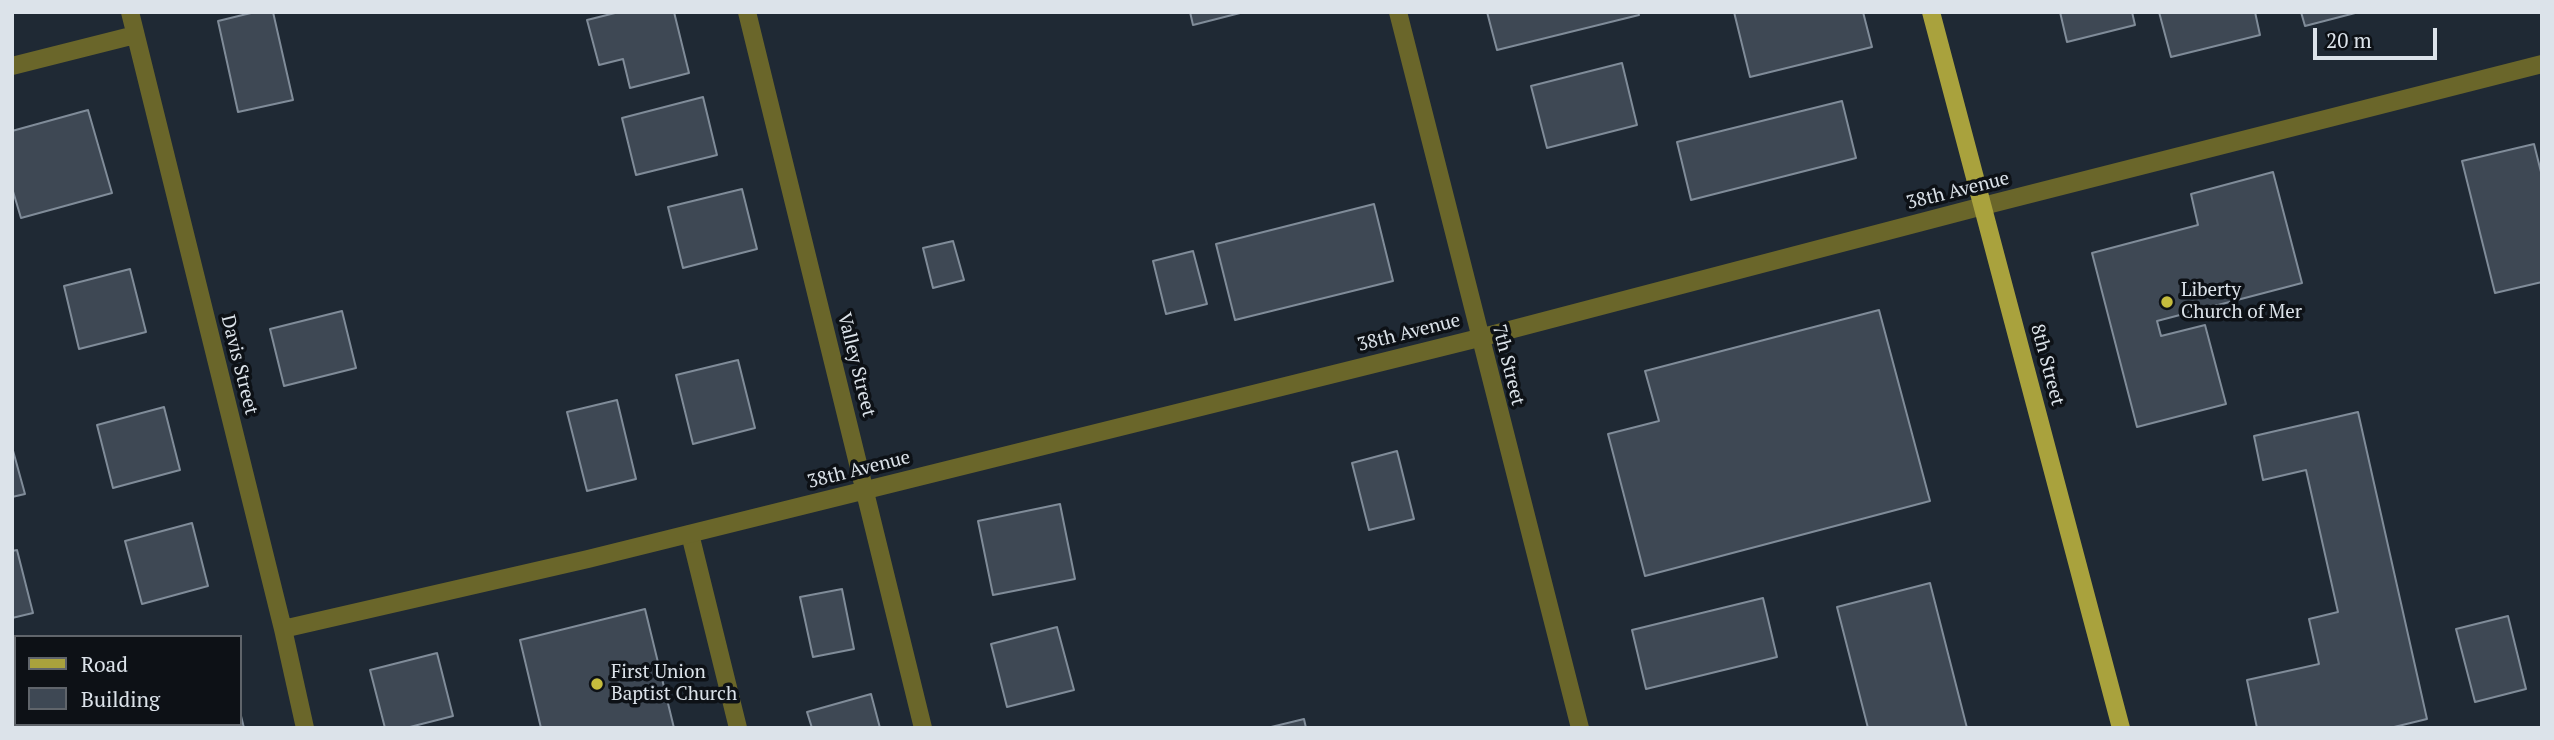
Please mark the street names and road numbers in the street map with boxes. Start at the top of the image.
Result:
street label: 38th Avenue [1904,167,2012,215]
street label: 38th Avenue [1355,309,1463,357]
street label: Valley Street [832,311,880,419]
street label: Davis Street [216,313,262,417]
street label: 7th Street [1487,322,1529,408]
street label: 8th Street [2025,322,2069,408]
street label: 38th Avenue [805,446,913,494]

